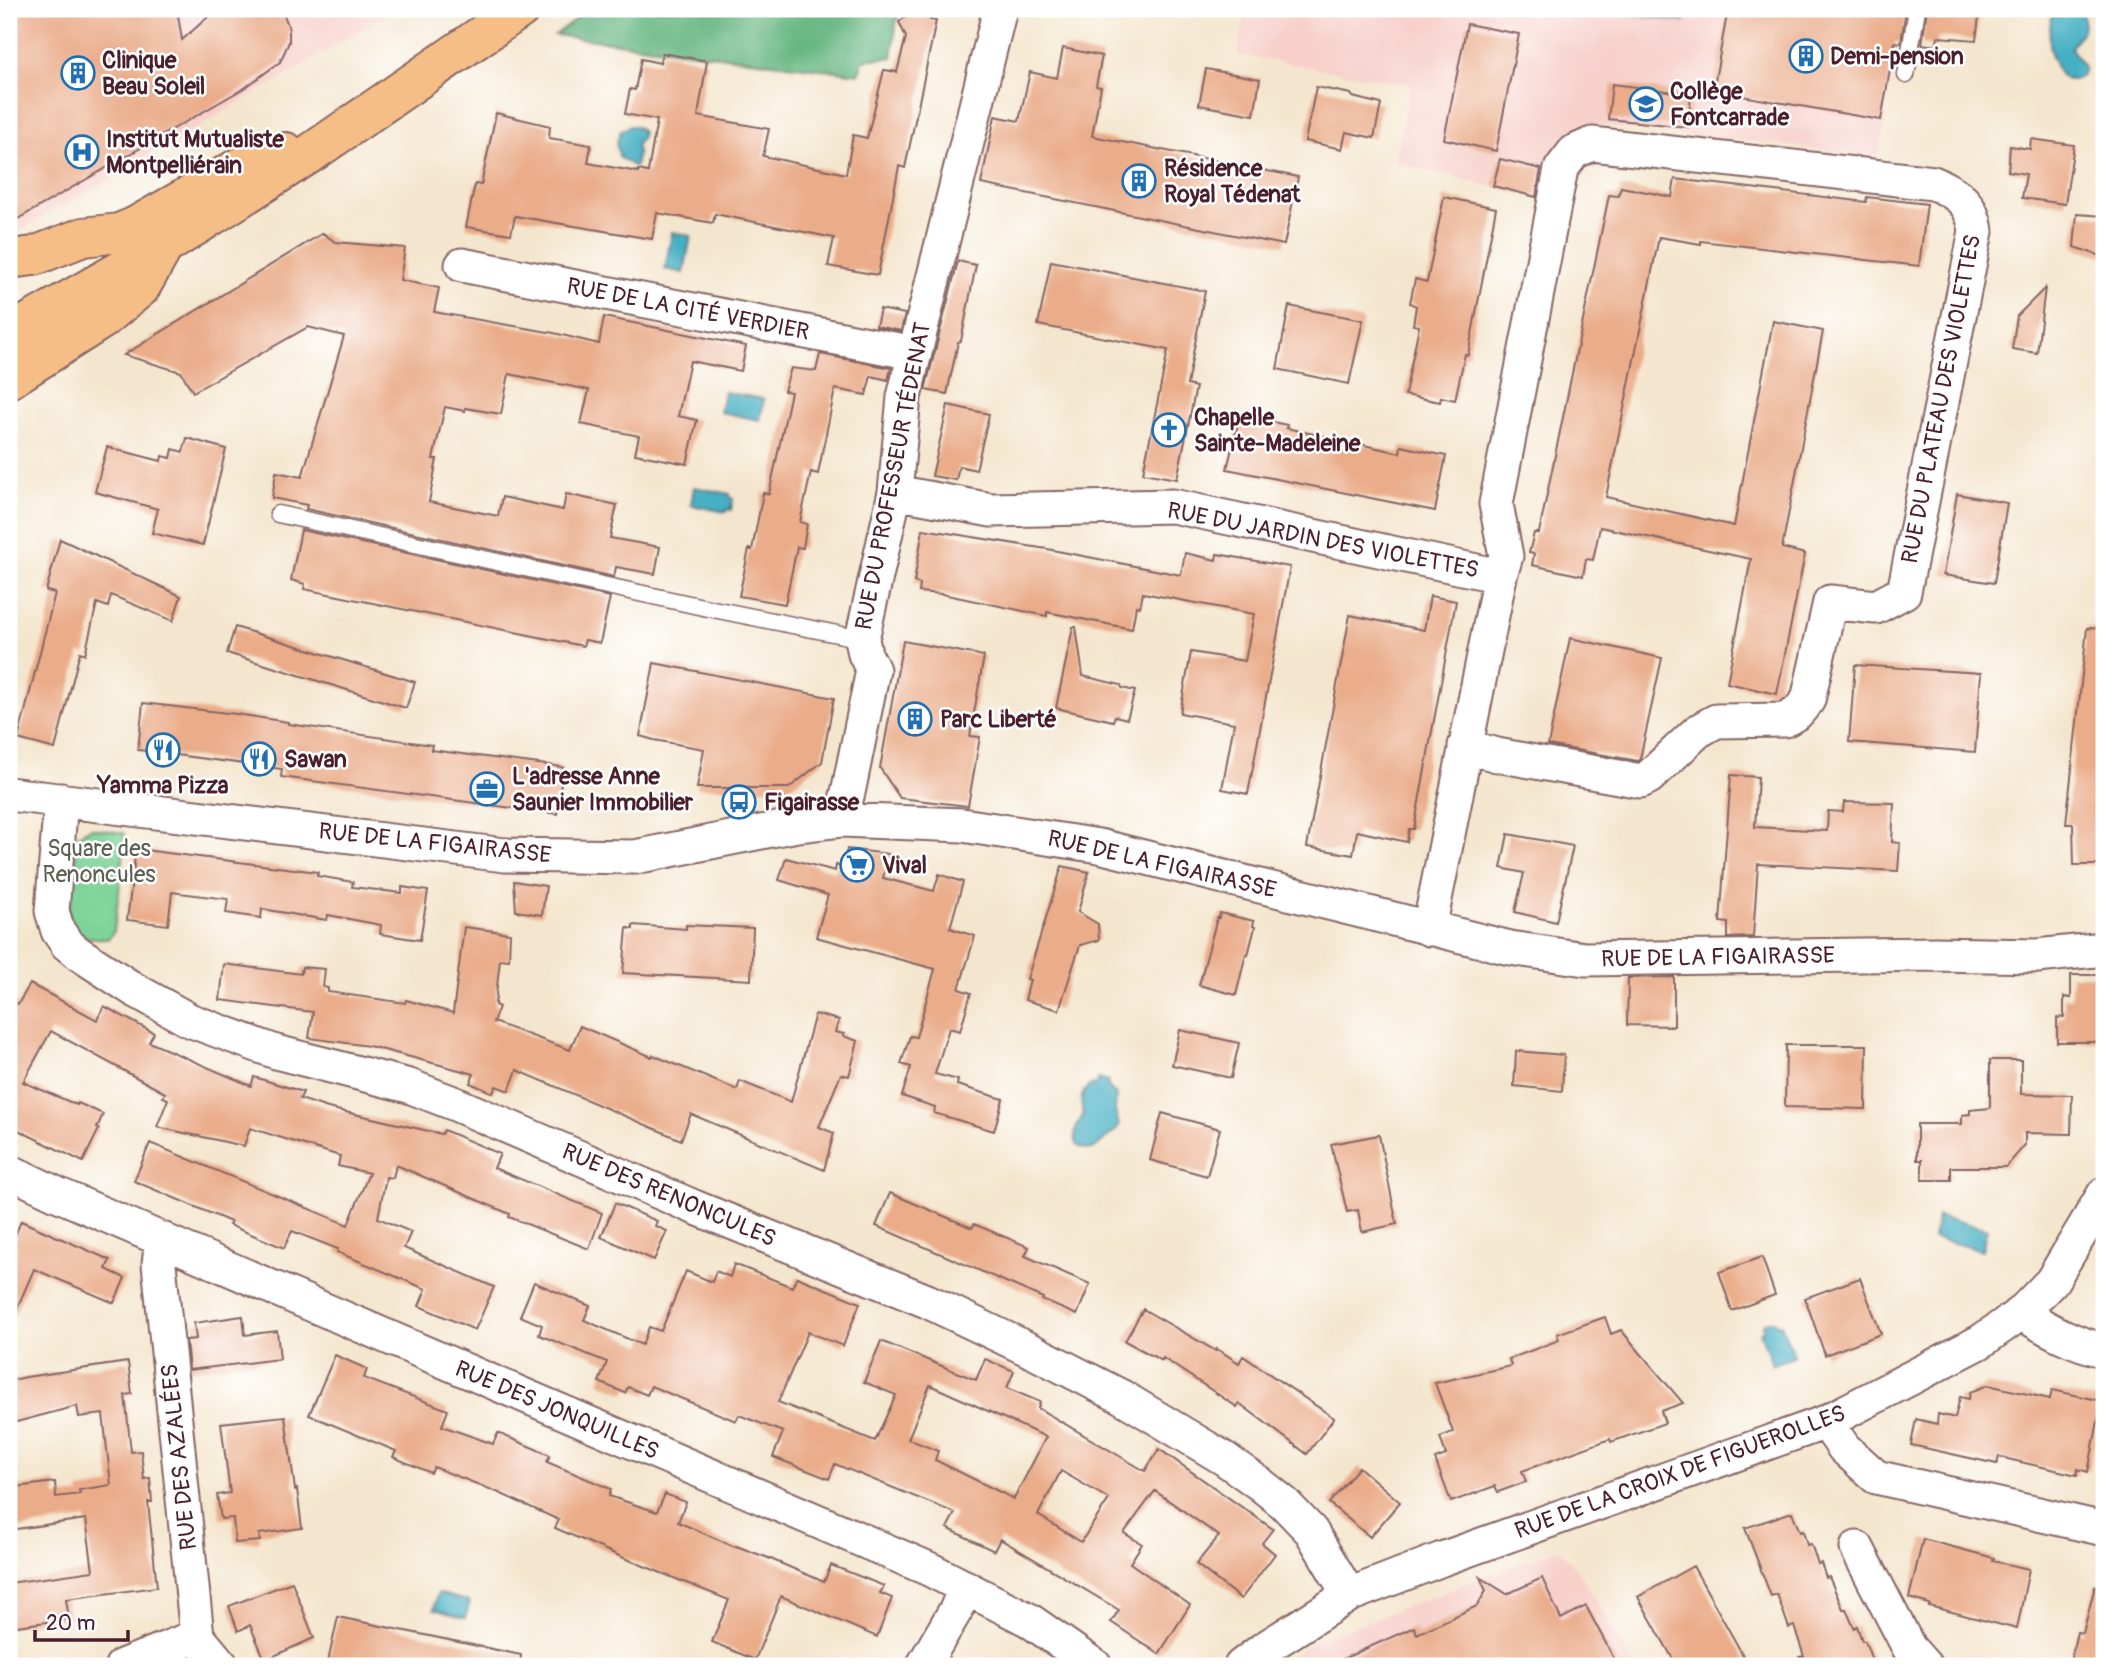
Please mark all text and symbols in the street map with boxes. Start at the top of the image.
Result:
building icon: Demi-pension [1787,37,1825,75]
place label: Demi-pension [1830,42,1964,71]
place label: Clinique Beau Soleil [102,46,205,101]
building icon: Clinique Beau Soleil [59,54,97,92]
place label: Collège Fontcarrade [1670,77,1790,132]
school or university icon: Collège Fontcarrade [1627,85,1665,123]
place label: Institut Mutualiste Montpelliérain [106,125,285,180]
hospital icon: Institut Mutualiste Montpelliérain [63,133,101,171]
place label: Résidence Royal Tédenat [1164,154,1301,209]
building icon: Résidence Royal Tédenat [1120,162,1158,200]
street label: RUE DU PLATEAU DES VIOLETTES [1895,232,1987,566]
street label: RUE DE LA CITÉ VERDIER [564,271,812,347]
street label: RUE DU PROFESSEUR TÉDENAT [849,320,937,632]
place label: Chapelle Sainte-Madeleine [1194,403,1361,458]
church icon: Chapelle Sainte-Madeleine [1150,411,1188,449]
street label: RUE DU JARDIN DES VIOLETTES [1165,496,1481,584]
building icon: Parc Liberté [896,700,934,738]
place label: Parc Liberté [940,705,1057,734]
restaurant icon: Yamma Pizza [144,731,182,769]
restaurant icon: Sawan [240,740,278,778]
place label: Sawan [284,745,347,774]
place label: L'adresse Anne Saunier Immobilier [512,762,694,817]
office icon: L'adresse Anne Saunier Immobilier [468,770,506,808]
place label: Yamma Pizza [96,771,229,800]
bus stop icon: Figairasse [720,783,758,821]
place label: Figairasse [764,788,860,817]
street label: RUE DE LA FIGAIRASSE [317,816,553,870]
street label: RUE DE LA FIGAIRASSE [1045,824,1279,904]
park label: Square des Renoncules [42,834,156,889]
supermarket icon: Vival [838,846,876,884]
place label: Vival [882,851,927,880]
street label: RUE DE LA FIGAIRASSE [1601,940,1835,974]
street label: RUE DES RENONCULES [558,1137,780,1253]
street label: RUE DES JONQUILLES [451,1354,663,1466]
street label: RUE DES AZALÉES [155,1362,203,1552]
street label: RUE DE LA CROIX DE FIGUEROLLES [1511,1399,1849,1545]
scale bar [35,1598,128,1642]
text: 20 m [46,1610,95,1637]

